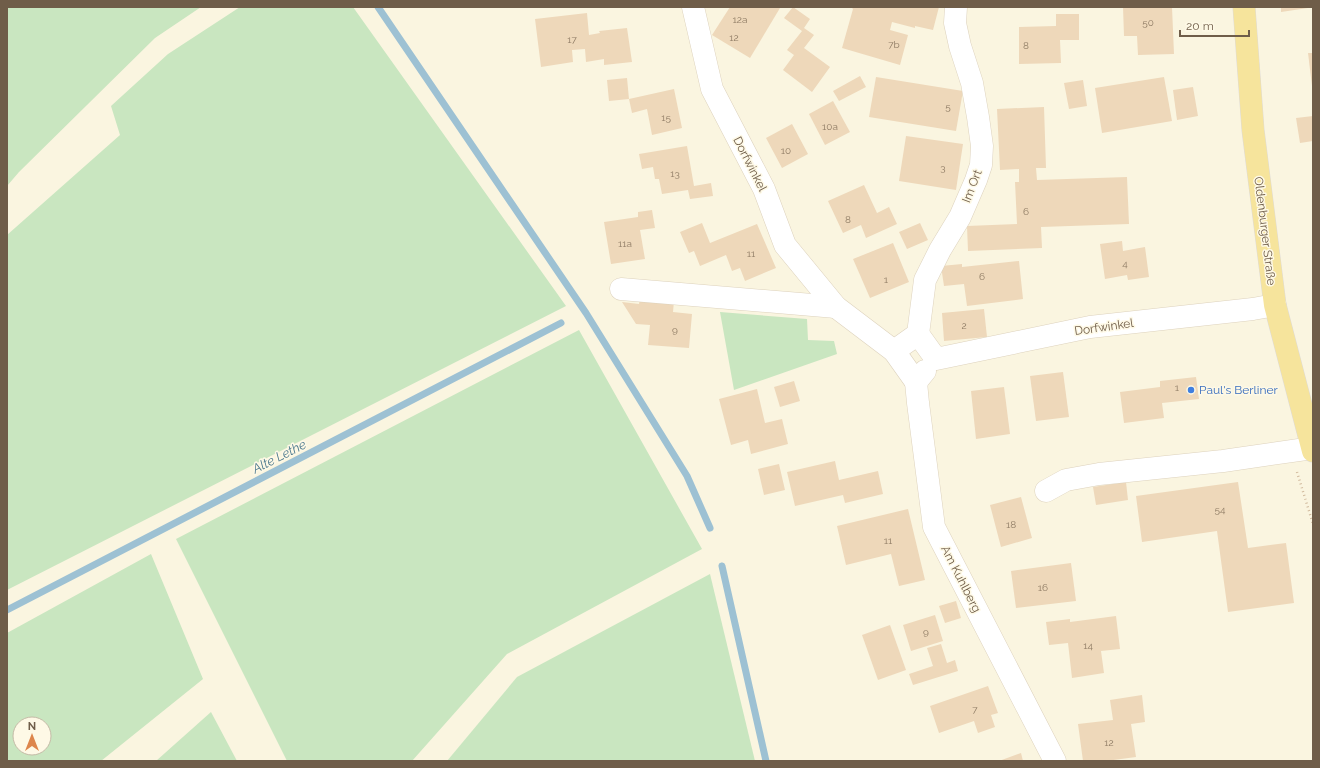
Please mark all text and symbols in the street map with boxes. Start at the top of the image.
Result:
scale bar [1180,12,1249,38]
house number: 12a [733,14,747,25]
house number: 50 [1142,17,1154,28]
text: 20 m [1186,19,1214,33]
house number: 12 [729,32,739,43]
house number: 17 [567,34,577,45]
house number: 7b [888,39,900,50]
house number: 8 [1023,40,1029,51]
house number: 5 [945,101,951,112]
house number: 15 [661,112,671,123]
house number: 10a [822,121,838,132]
street label: Dorfwinkel [730,134,770,194]
house number: 10 [781,145,791,156]
house number: 3 [940,162,946,173]
street label: Im Ort [959,167,985,205]
house number: 13 [670,168,680,179]
street label: Oldenburger Straße [1251,176,1279,286]
house number: 6 [1023,206,1029,217]
house number: 8 [845,214,851,225]
house number: 11a [618,238,632,249]
house number: 11 [747,248,756,259]
house number: 4 [1122,258,1128,269]
house number: 6 [979,271,985,282]
house number: 1 [884,274,889,285]
street label: Dorfwinkel [1074,316,1135,338]
house number: 2 [961,320,967,331]
house number: 9 [672,324,678,335]
house number: 1 [1175,382,1180,393]
place label: Paul's Berliner [1199,383,1278,397]
marker: Paul's Berliner [1186,385,1196,395]
water label: Alte Lethe [249,437,309,477]
house number: 54 [1215,504,1226,515]
house number: 18 [1006,519,1016,530]
house number: 11 [884,535,893,546]
street label: Am Kuhlberg [938,543,984,615]
house number: 16 [1038,582,1048,593]
house number: 9 [923,626,929,637]
house number: 14 [1083,640,1093,651]
house number: 7 [972,704,978,715]
north arrow [12,716,52,756]
text: N [28,720,36,733]
house number: 12 [1104,737,1114,748]

